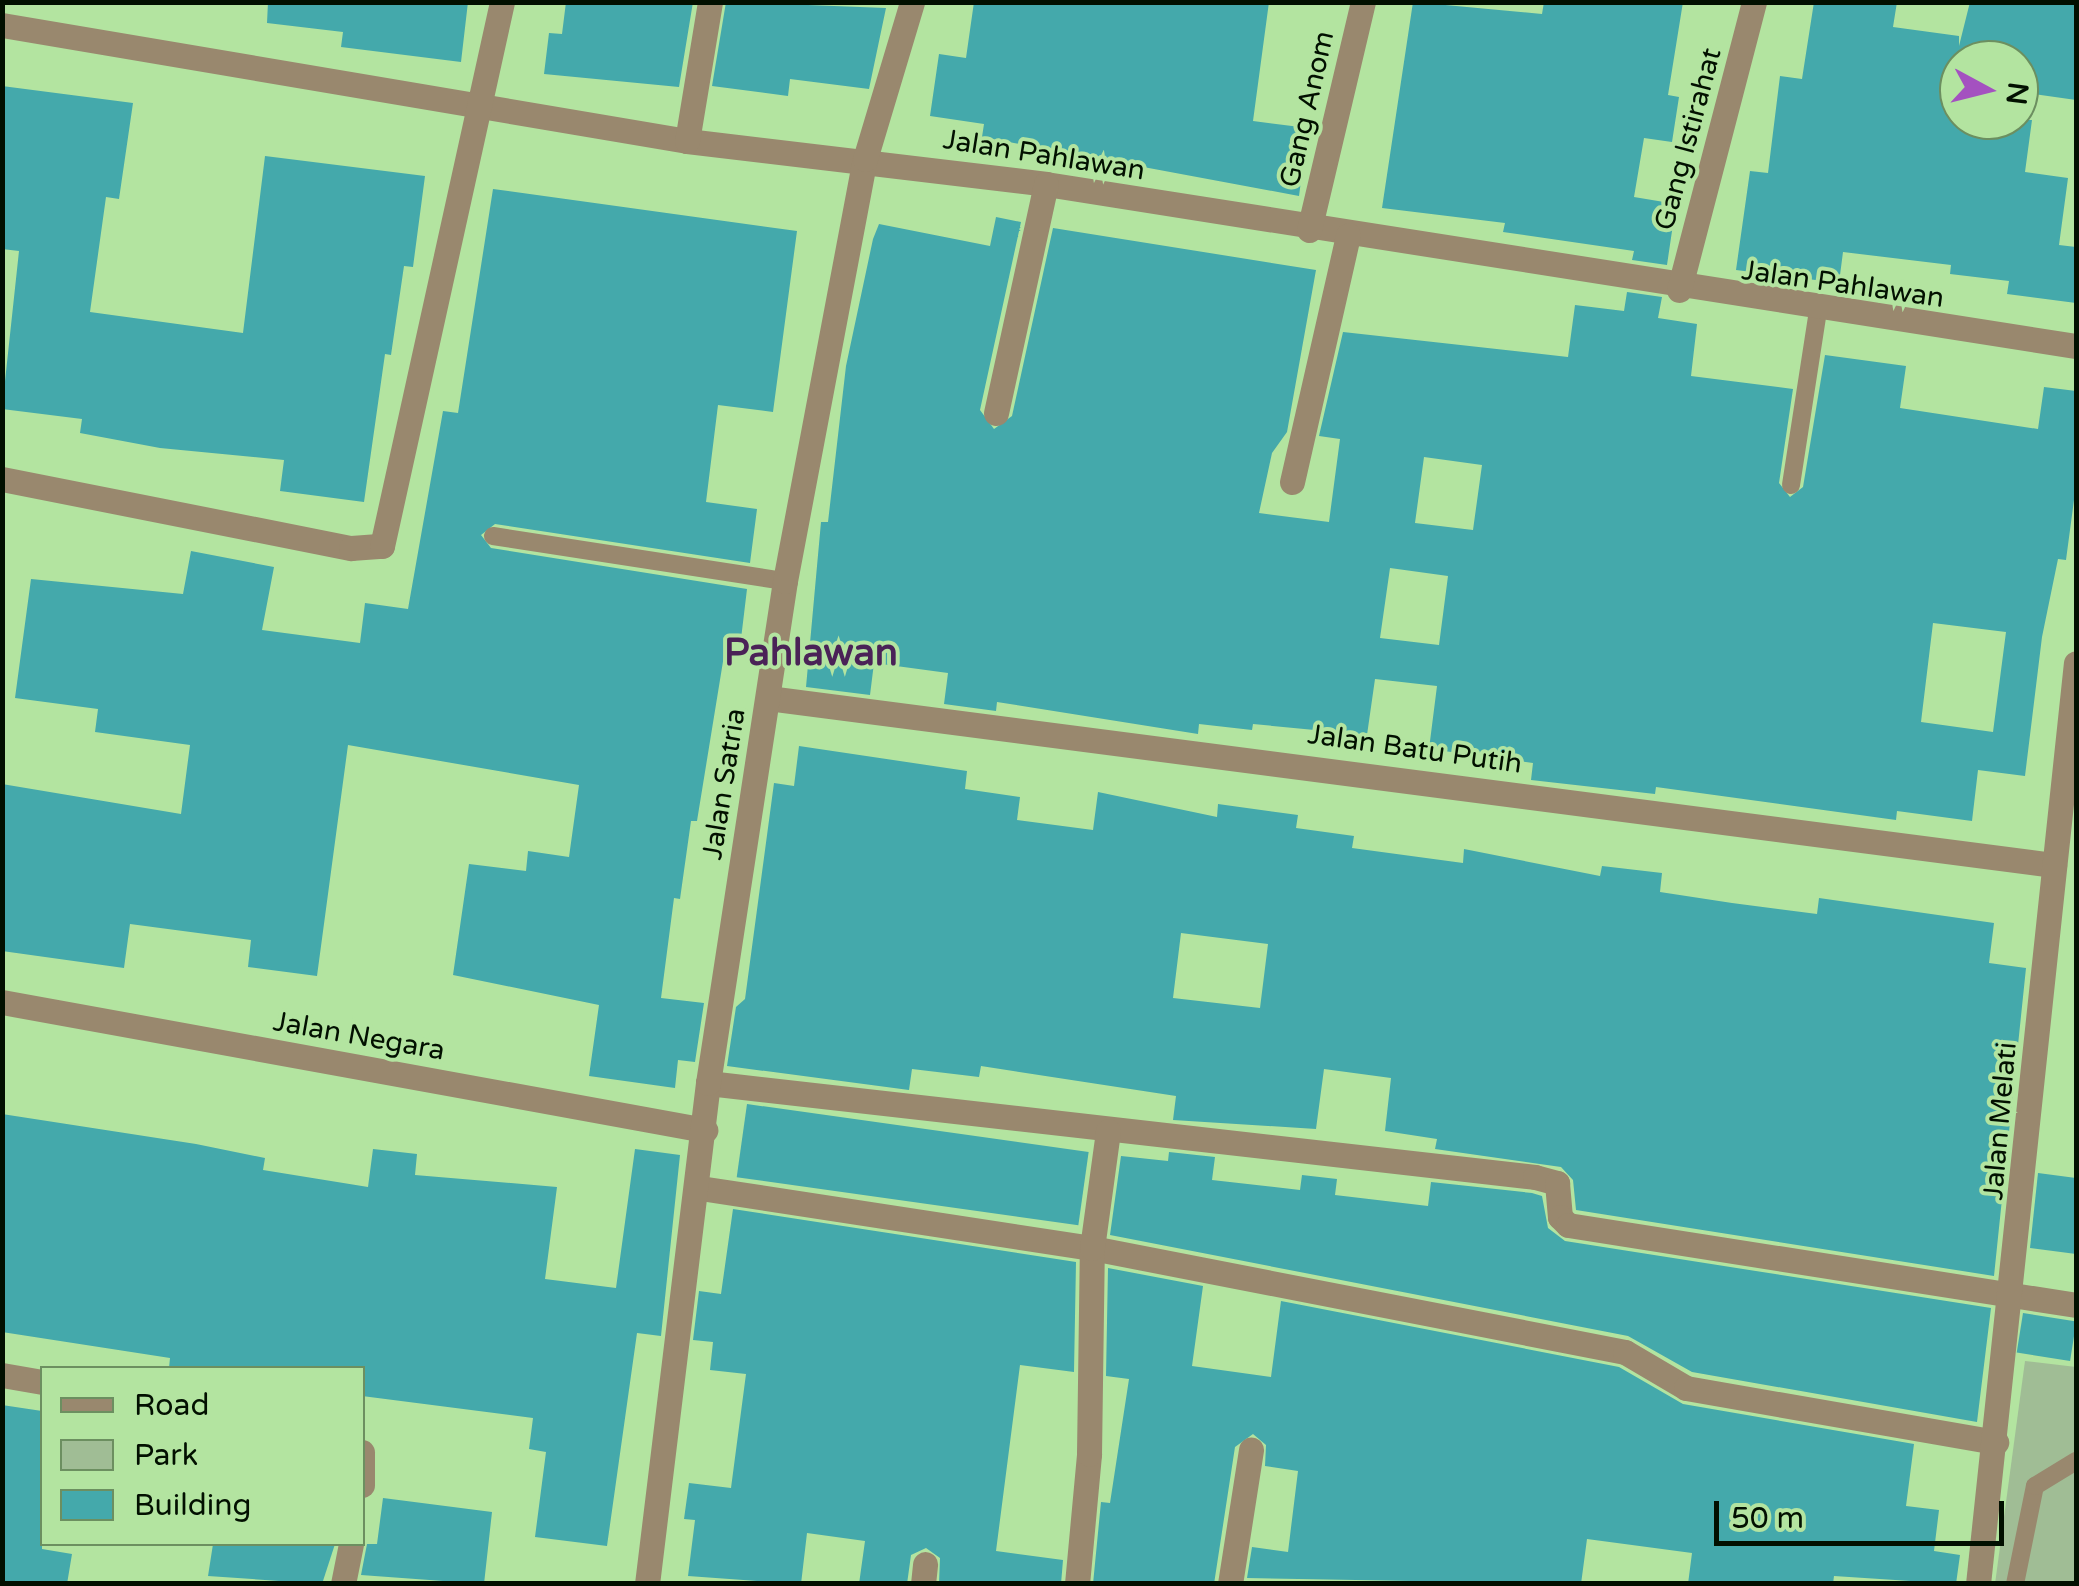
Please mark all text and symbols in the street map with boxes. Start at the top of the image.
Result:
street label: Gang Anom [1273,28,1341,190]
north arrow [1939,40,2039,140]
street label: Gang Istirahat [1648,44,1728,234]
text: N [1999,80,2035,107]
street label: Jalan Pahlawan [941,122,1147,188]
street label: Jalan Pahlawan [1740,253,1946,315]
district label: Pahlawan [724,631,898,677]
street label: Jalan Satria [695,706,753,862]
street label: Jalan Batu Putih [1306,717,1524,781]
street label: Jalan Negara [271,1004,447,1068]
street label: Jalan Melati [1976,1041,2024,1201]
legend [40,1366,365,1546]
text: Road [134,1387,209,1424]
text: Park [134,1437,198,1474]
scale bar [1719,1481,2009,1543]
text: Building [134,1487,251,1524]
text: 50 m [1731,1500,1804,1537]

